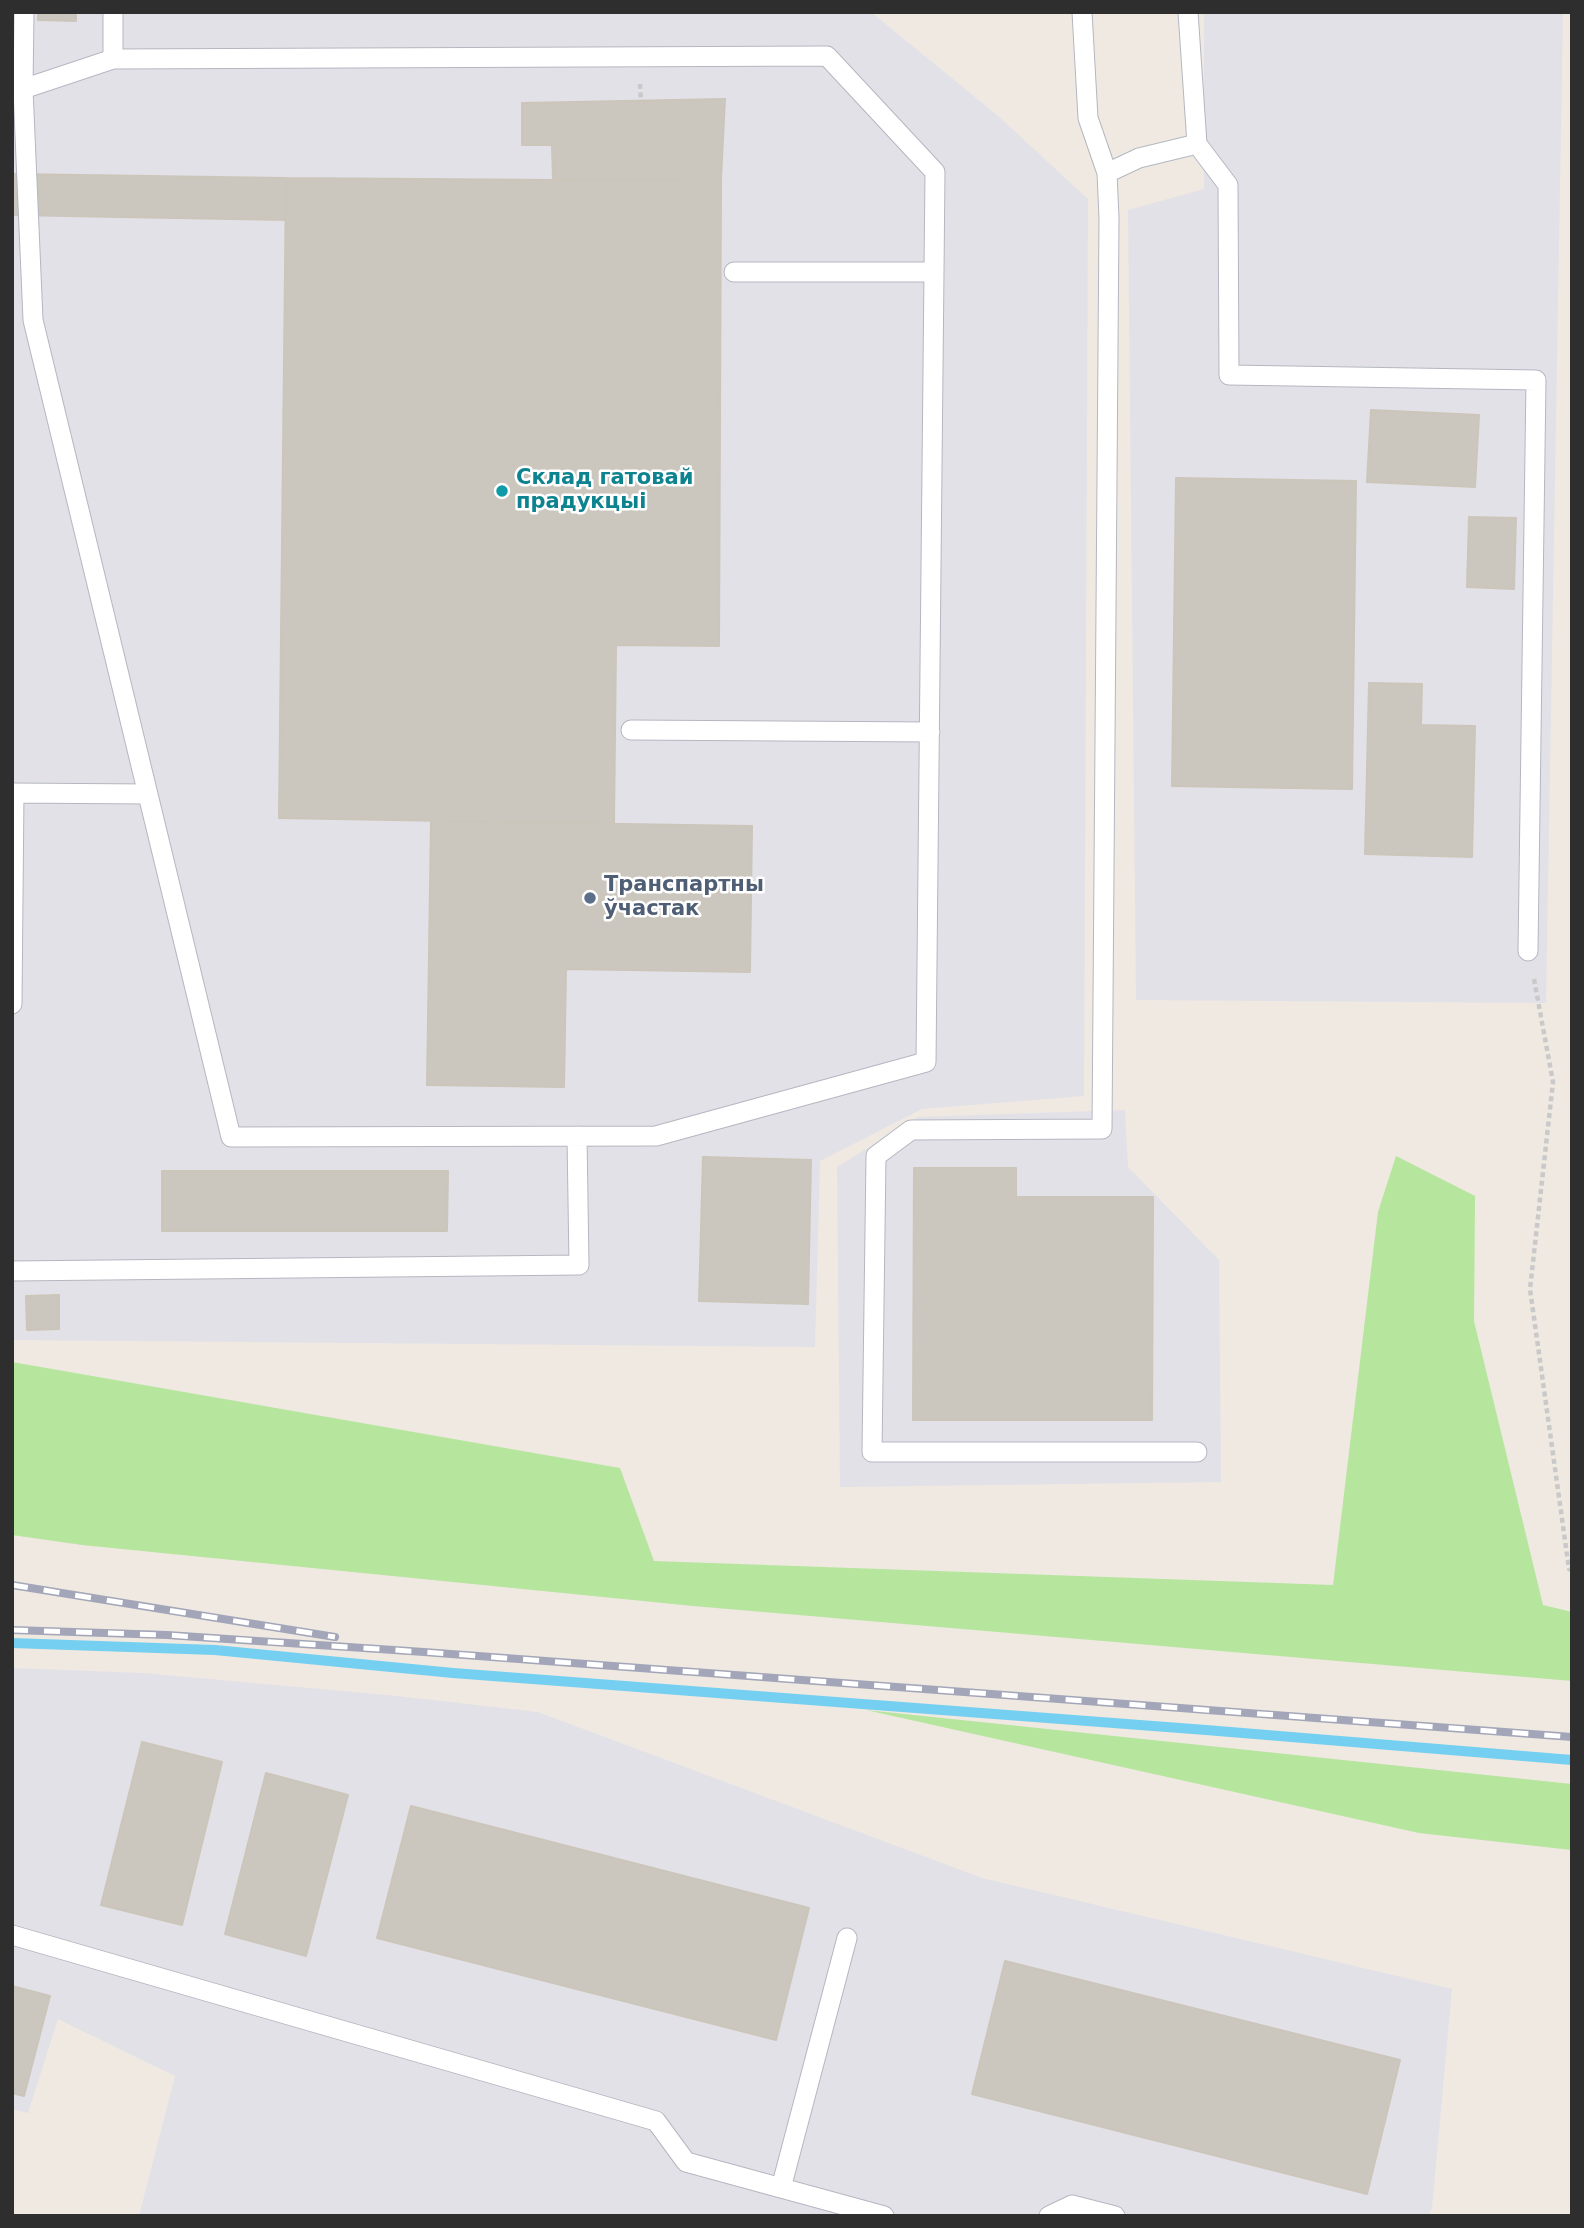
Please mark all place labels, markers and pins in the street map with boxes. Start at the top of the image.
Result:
place label: Склад гатовай прадукцыі [516,466,693,516]
marker: Склад гатовай прадукцыі [494,483,510,499]
place label: Транспартны ўчастак [604,873,764,923]
marker: Транспартны ўчастак [582,890,598,906]

